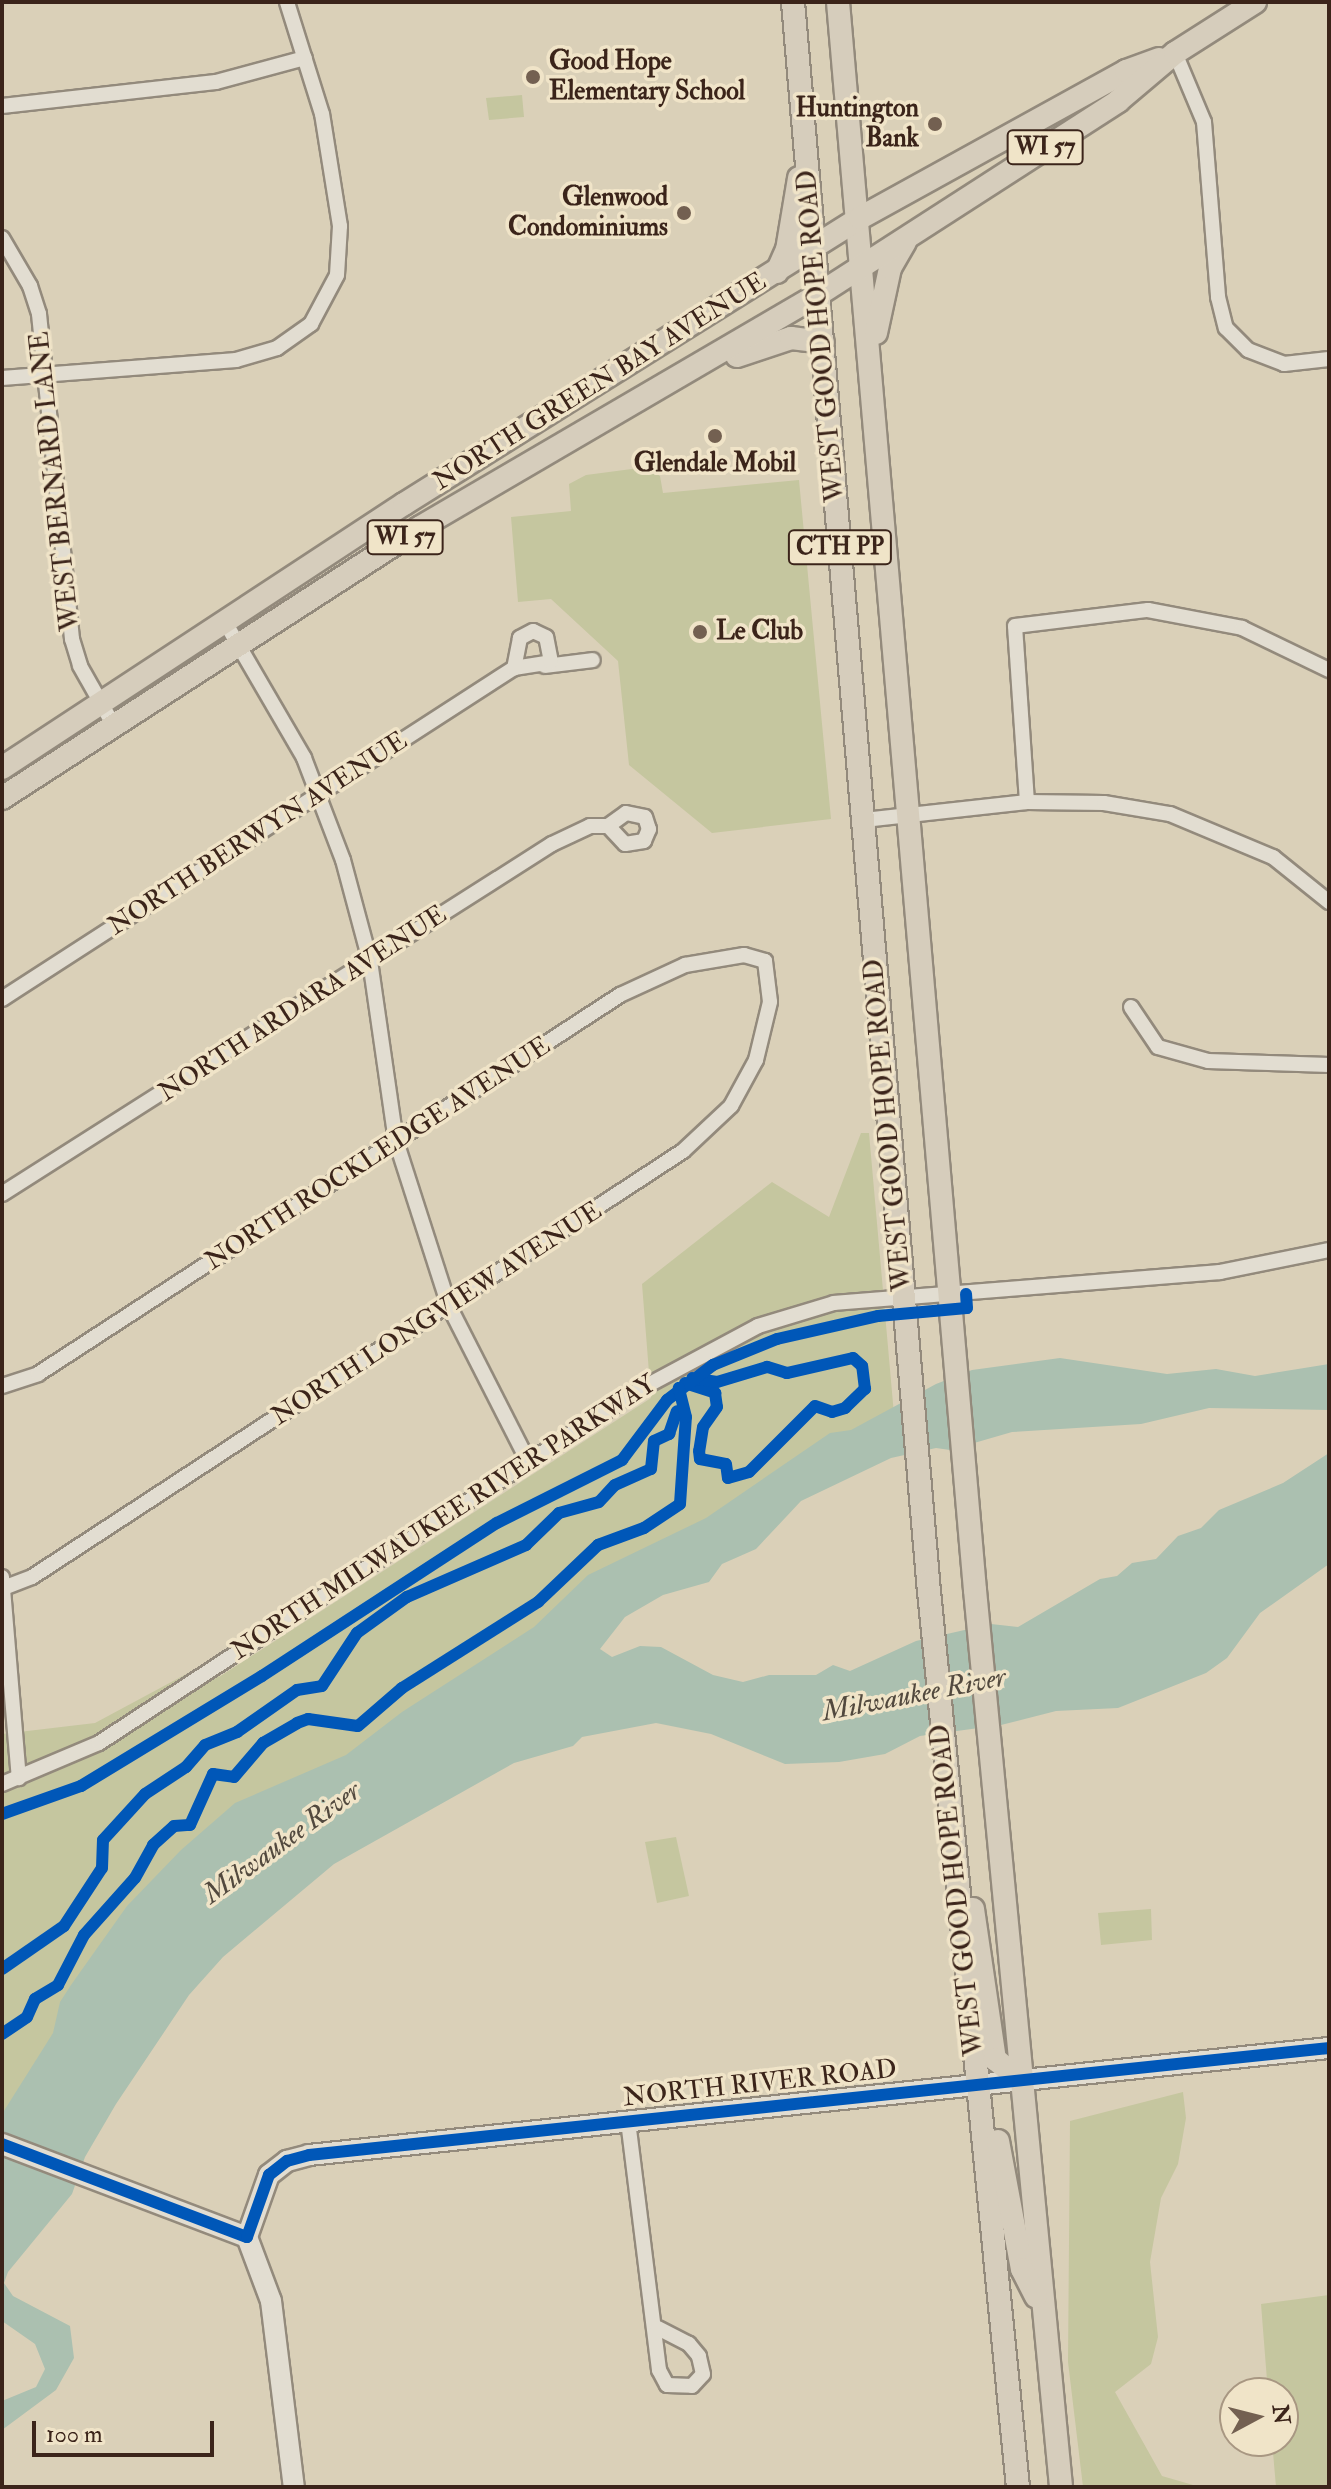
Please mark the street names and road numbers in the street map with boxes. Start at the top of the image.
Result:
road number: WI 57 [1005,127,1085,167]
street label: WEST GOOD HOPE ROAD [792,169,852,503]
street label: NORTH GREEN BAY AVENUE [428,266,772,498]
street label: WEST BERNARD LANE [25,330,87,632]
road number: WI 57 [365,517,445,557]
road number: CTH PP [786,527,894,567]
street label: NORTH BERWYN AVENUE [103,725,413,943]
street label: NORTH ARDARA AVENUE [153,899,453,1109]
street label: WEST GOOD HOPE ROAD [859,958,919,1292]
street label: NORTH ROCKLEDGE AVENUE [200,1031,556,1277]
street label: NORTH LONGVIEW AVENUE [266,1195,608,1433]
street label: NORTH MILWAUKEE RIVER PARKWAY [226,1369,662,1667]
street label: WEST GOOD HOPE ROAD [925,1723,991,2057]
street label: NORTH RIVER ROAD [622,2054,898,2114]

